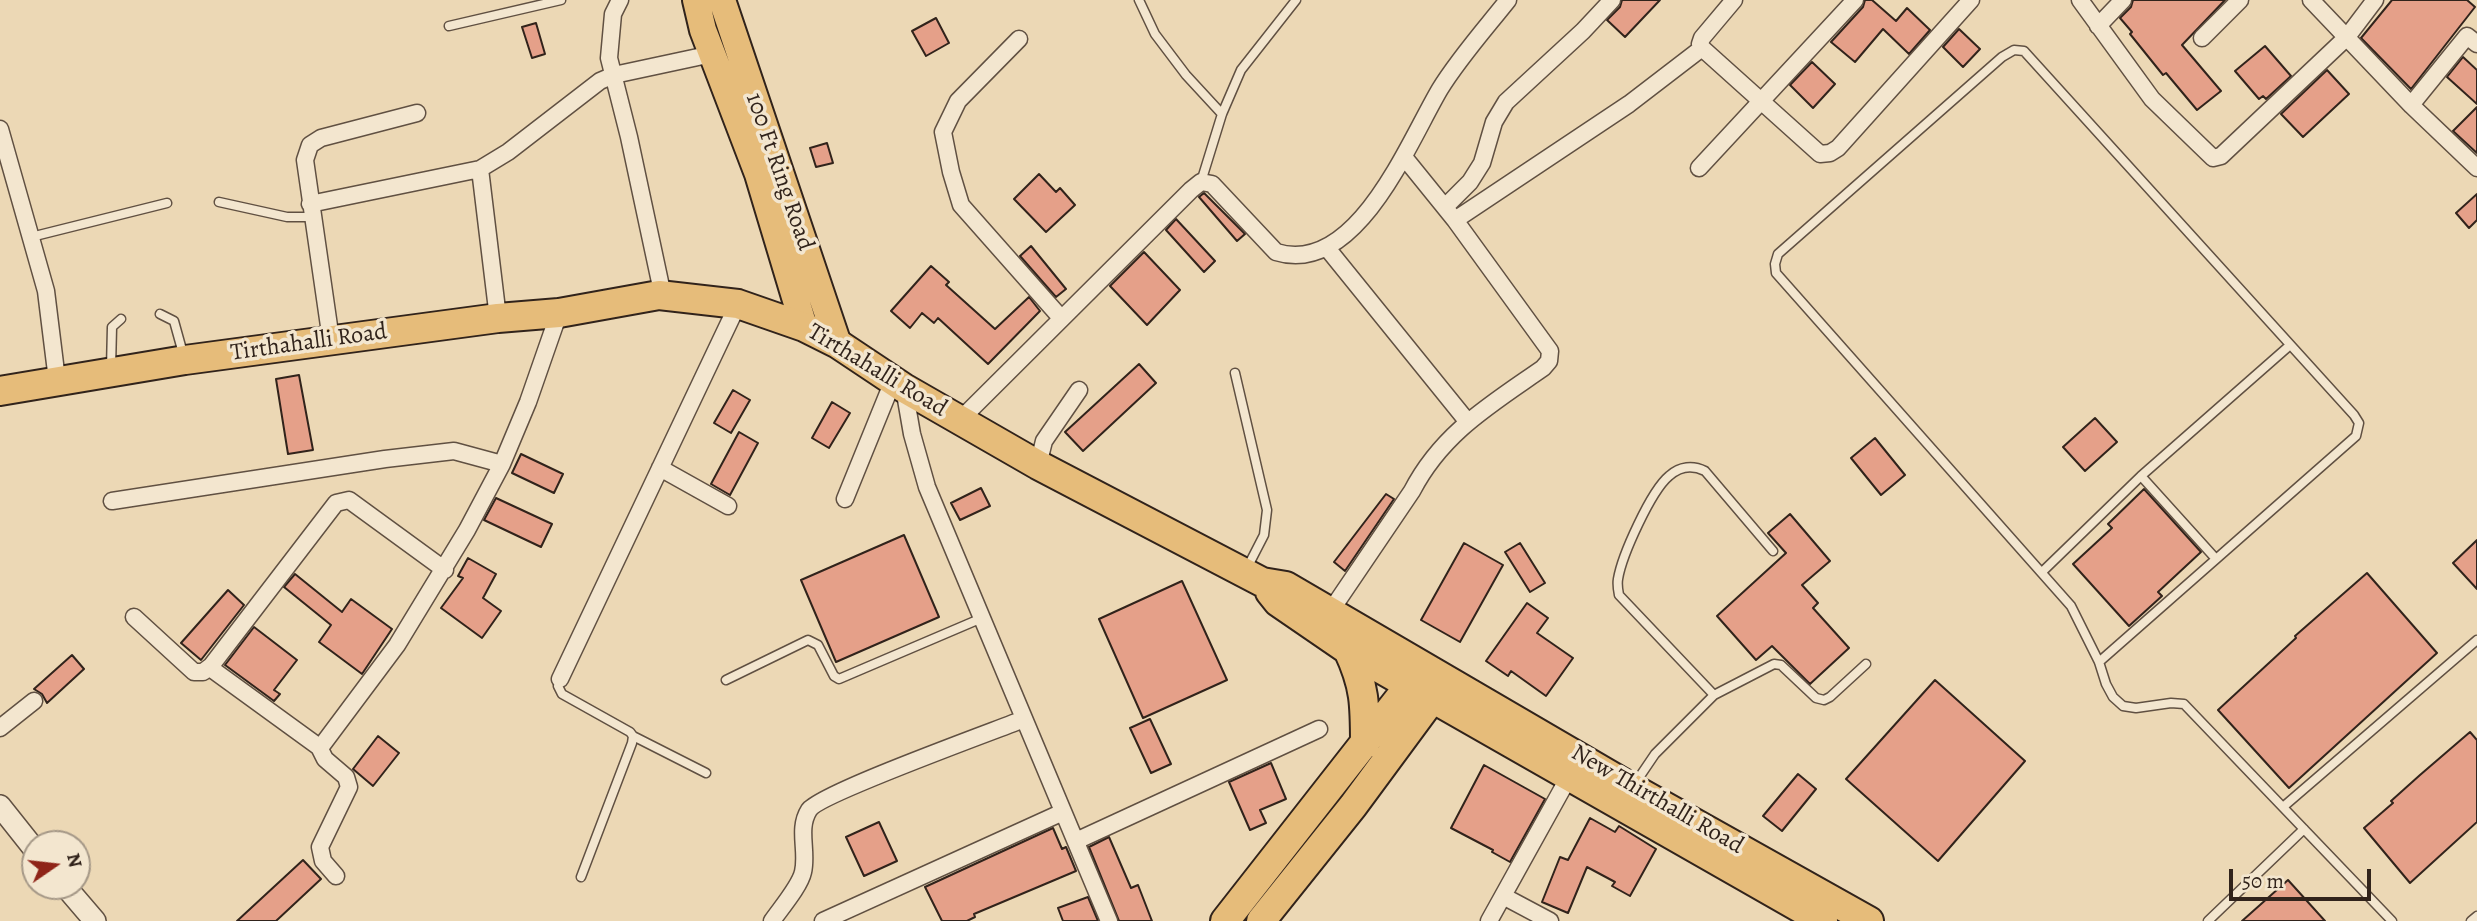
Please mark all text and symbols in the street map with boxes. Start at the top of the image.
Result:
street label: 100 Ft Ring Road [739,89,819,255]
street label: Tirthahalli Road [229,318,389,368]
street label: Tirthahalli Road [802,318,952,424]
street label: New Thirthalli Road [1566,739,1748,861]
north arrow [21,830,91,900]
text: N [60,851,89,870]
scale bar [2232,855,2374,899]
text: 50 m [2242,867,2284,895]

